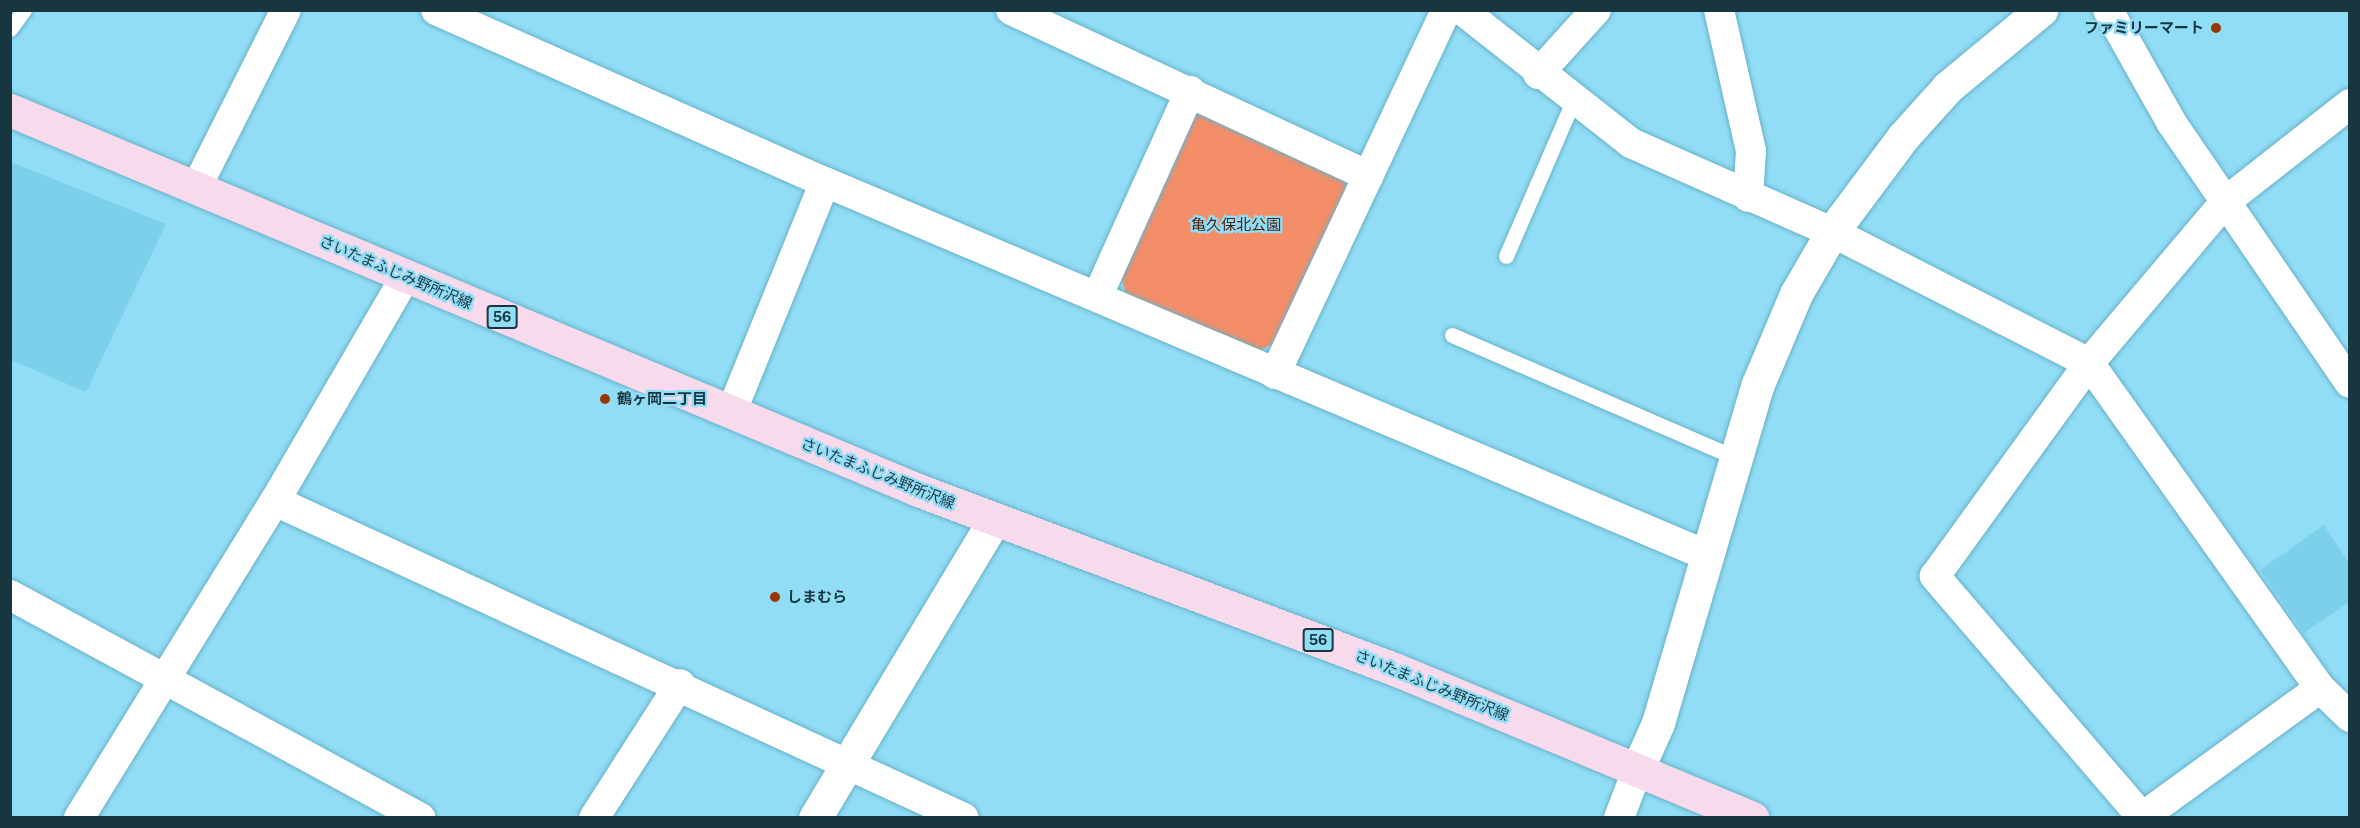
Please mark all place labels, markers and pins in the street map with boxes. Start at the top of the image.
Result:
place label: ファミリーマート [2084,19,2204,37]
marker: ファミリーマート [2209,21,2223,35]
place label: 鶴ヶ岡二丁目 [617,390,707,408]
marker: 鶴ヶ岡二丁目 [598,392,612,406]
place label: しまむら [787,588,847,606]
marker: しまむら [768,590,782,604]

